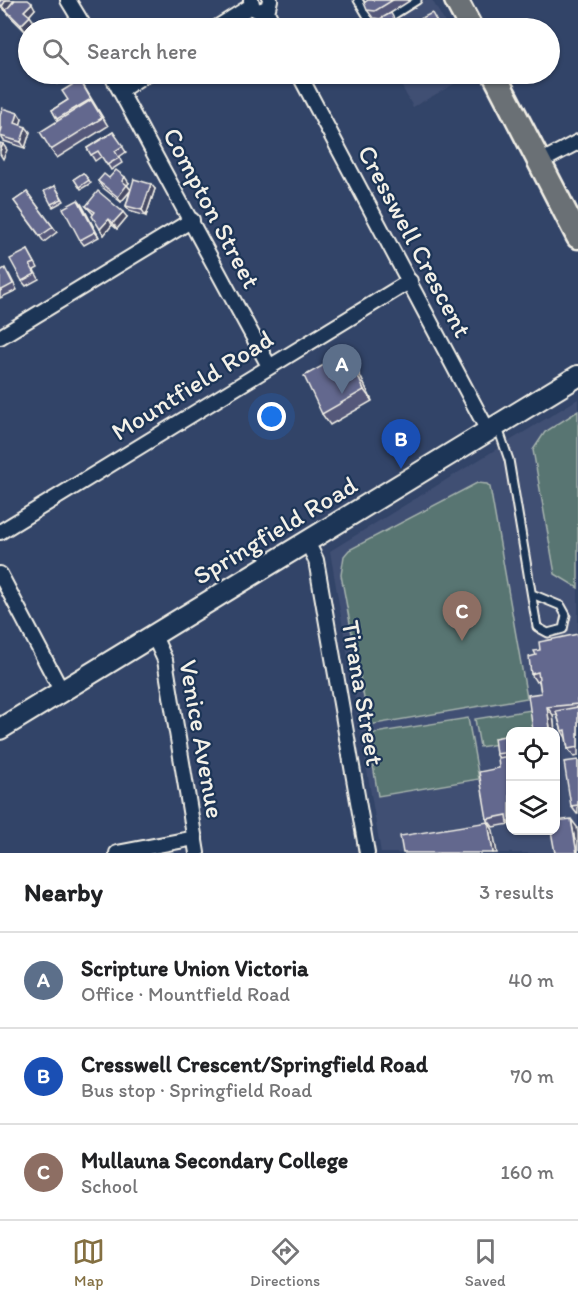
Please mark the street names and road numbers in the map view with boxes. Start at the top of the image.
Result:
street label: Compton Street [156,122,268,294]
street label: Cresswell Crescent [351,139,479,343]
street label: Mountfield Road [105,322,279,447]
street label: Springfield Road [187,468,363,592]
street label: Tirana Street [335,618,392,768]
street label: Venice Avenue [172,657,232,821]

